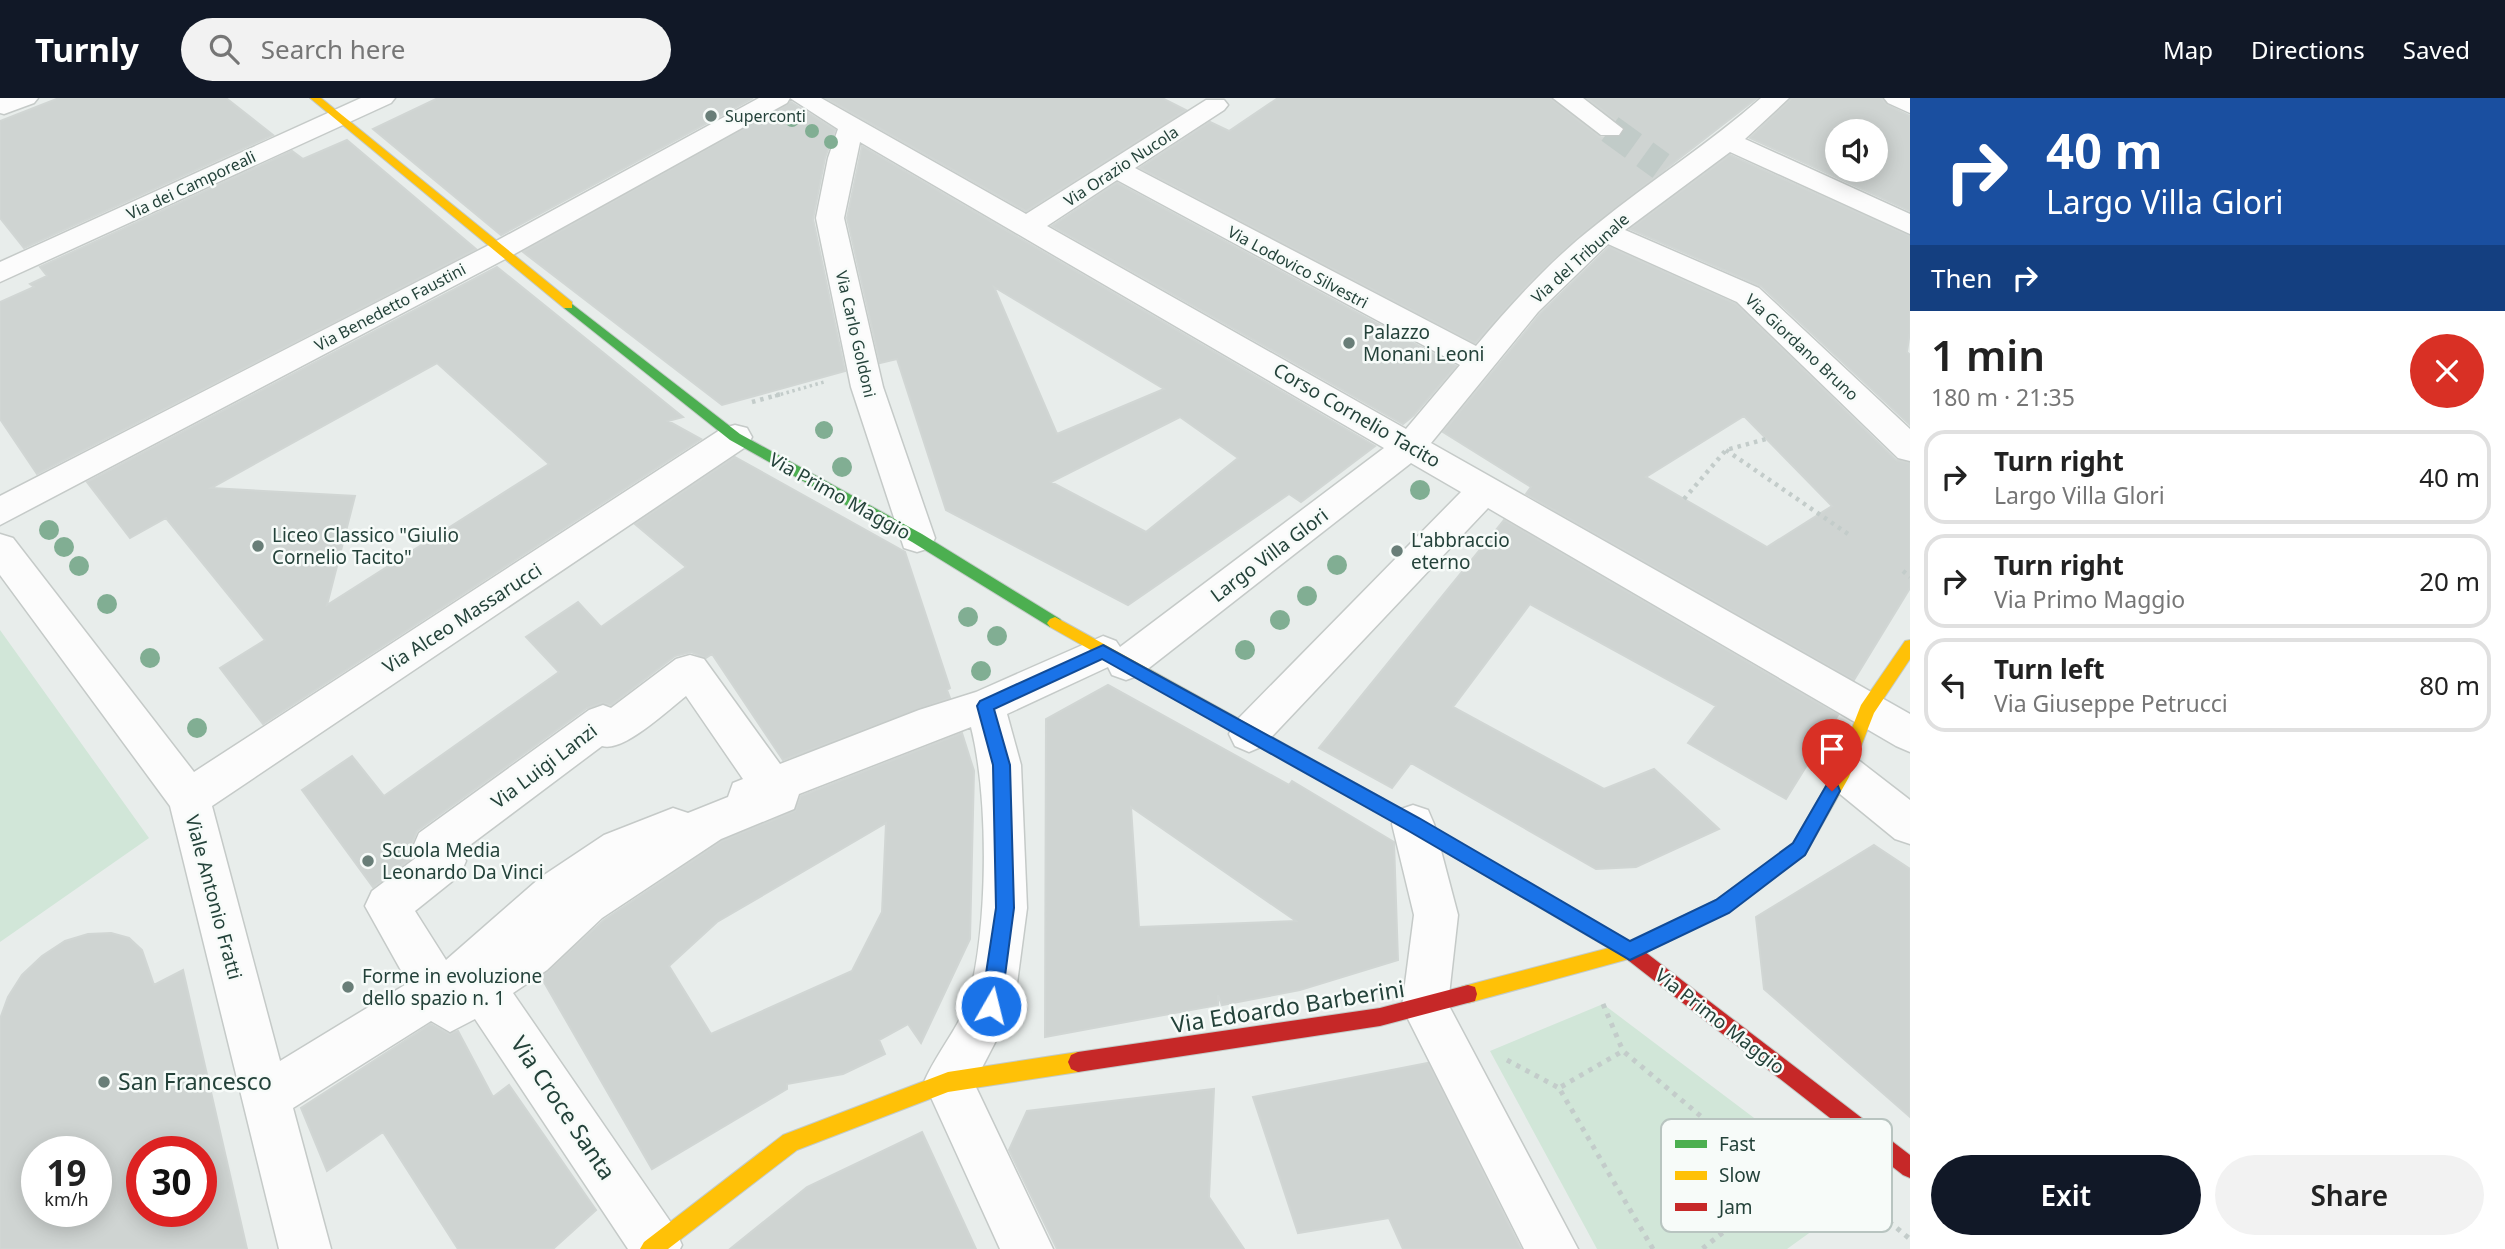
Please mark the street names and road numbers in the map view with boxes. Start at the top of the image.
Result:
street label: Via Orazio Nucola [1059,121,1183,211]
street label: Via dei Camporeali [123,145,259,225]
street label: Via del Tribunale [1526,208,1634,308]
street label: Via Lodovico Silvestri [1224,221,1372,313]
street label: Via Benedetto Faustini [311,258,469,356]
street label: Via Carlo Goldoni [831,268,881,400]
street label: Via Giordano Bruno [1741,289,1863,405]
street label: Corso Cornelio Tacito [1269,356,1445,474]
street label: Via Primo Maggio [765,446,915,546]
street label: Largo Villa Glori [1205,502,1333,608]
street label: Via Alceo Massarucci [377,557,547,679]
street label: Via Luigi Lanzi [486,718,602,814]
street label: Viale Antonio Fratti [180,812,248,982]
street label: Via Primo Maggio [1650,962,1790,1080]
street label: Via Edoardo Barberini [1169,972,1407,1040]
street label: Via Croce Santa [504,1029,624,1186]

